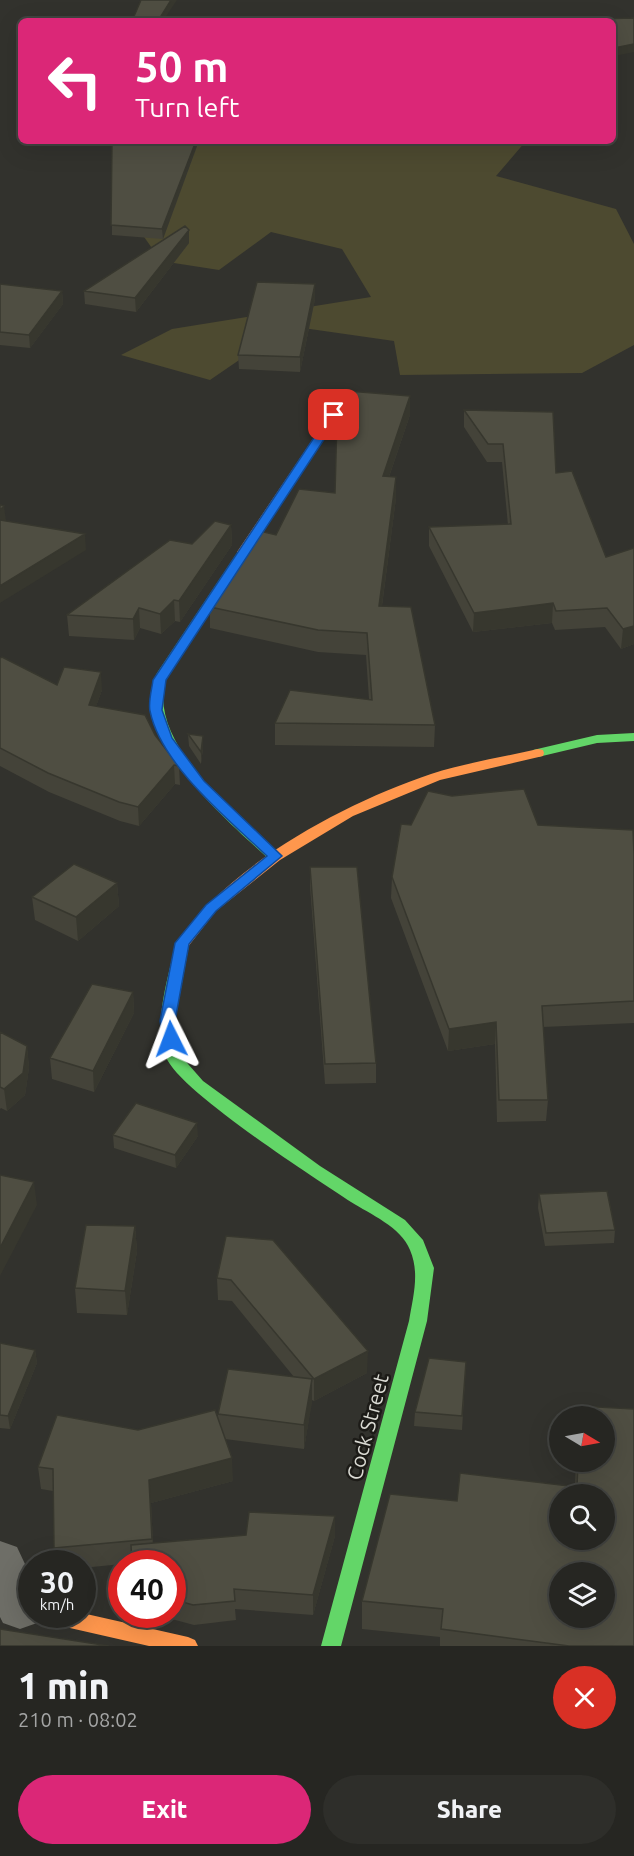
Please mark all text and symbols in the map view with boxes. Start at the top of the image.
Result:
icon: left [36,42,114,120]
text: 50 m [135,43,229,90]
text: Turn left [135,92,239,122]
pin [308,389,359,440]
icon: arrive [317,398,350,431]
position arrow [139,1007,203,1071]
street label: Cock Street [341,1371,393,1482]
north arrow [549,1406,615,1472]
map controls [549,1406,615,1628]
button: search [549,1484,615,1550]
speed limit sign: 40 [108,1550,186,1628]
button: layers [549,1562,615,1628]
text: 30 [40,1565,74,1599]
text: km/h [40,1596,74,1613]
text: 1 min [18,1665,110,1706]
button: close [553,1666,616,1729]
text: 210 m · 08:02 [18,1708,138,1731]
button: Exit [18,1775,311,1844]
button: Share [323,1775,616,1844]

